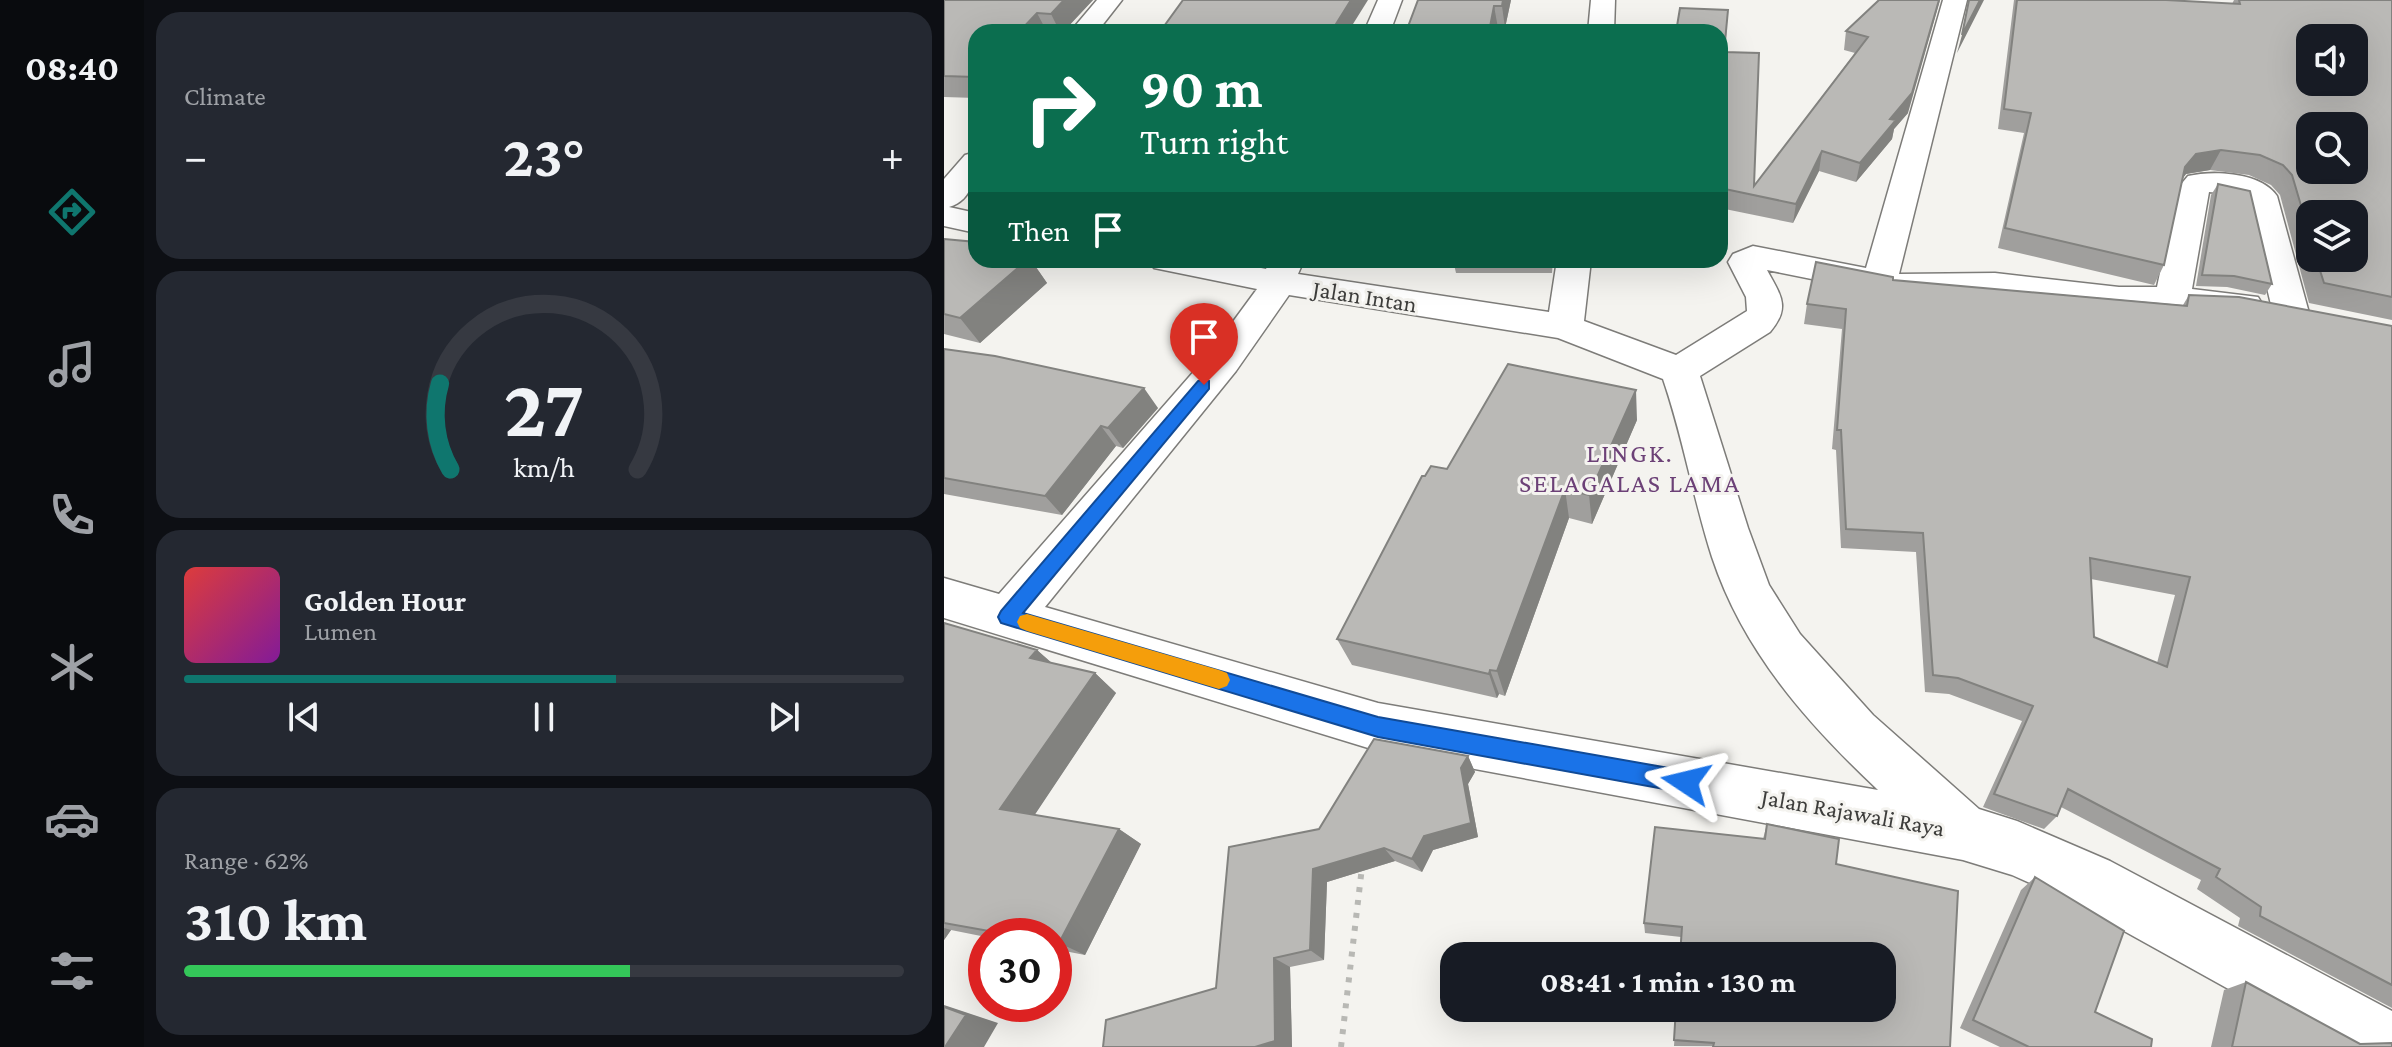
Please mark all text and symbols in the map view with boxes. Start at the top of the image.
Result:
map controls [2296,24,2368,272]
button: sound [2296,24,2368,96]
text: 08:40 [25,48,119,88]
icon: right [1008,56,1112,160]
text: 90 m [1140,57,1263,119]
text: Climate [184,82,266,111]
button: search [2296,112,2368,184]
text: 23° [503,122,585,189]
text: Turn right [1140,122,1288,162]
text: − [184,132,207,180]
text: + [881,132,904,180]
icon: directions [44,184,100,240]
button: layers [2296,200,2368,272]
icon: arrive [1086,208,1130,252]
text: Then [1008,214,1070,247]
street label: Jalan Intan [1309,274,1419,318]
pin [1170,303,1238,385]
icon: arrive [1182,315,1226,359]
icon: music [44,336,100,392]
text: 27 [504,361,584,454]
district label: LINGK. SELAGALAS LAMA [1519,439,1741,498]
text: km/h [513,451,575,483]
icon: phone [44,487,100,543]
text: Golden Hour [304,584,466,617]
text: Lumen [304,617,377,646]
icon: climate [44,639,100,695]
icon: previous [282,695,326,739]
icon: pause [522,695,566,739]
icon: next [762,695,806,739]
position arrow [1644,740,1728,824]
street label: Jalan Rajawali Raya [1757,782,1947,841]
icon: car [44,791,100,847]
text: Range · 62% [184,846,308,875]
text: 310 km [184,886,367,953]
speed limit sign: 30 [968,918,1072,1022]
icon: filters [44,943,100,999]
text: 08:41 · 1 min · 130 m [1540,965,1796,998]

